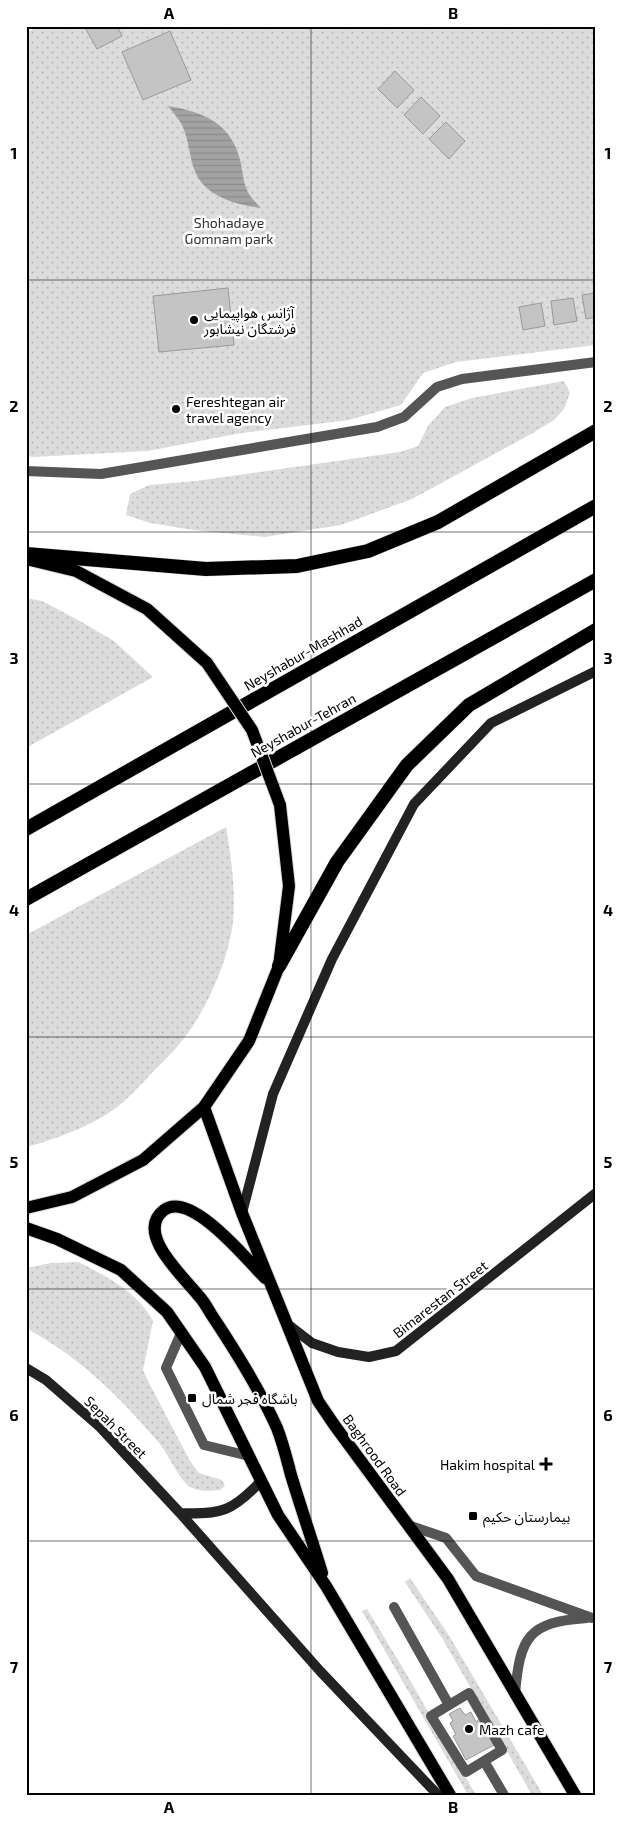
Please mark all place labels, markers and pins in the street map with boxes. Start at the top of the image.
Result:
place label: آژانس هواپیمایی فرشتگان نیشابور [203,304,296,338]
marker: آژانس هواپیمایی فرشتگان نیشابور [188,314,200,326]
place label: Fereshtegan air travel agency [186,393,286,426]
marker: Fereshtegan air travel agency [170,403,182,415]
place label: باشگاه فجر شمال [202,1390,298,1408]
marker: باشگاه فجر شمال [186,1392,198,1404]
place label: Hakim hospital [440,1456,536,1473]
marker: Hakim hospital [539,1457,553,1471]
place label: بیمارستان حکیم [483,1508,571,1528]
marker: بیمارستان حکیم [467,1510,479,1522]
place label: Mazh cafe [479,1721,545,1738]
marker: Mazh cafe [463,1723,475,1735]

